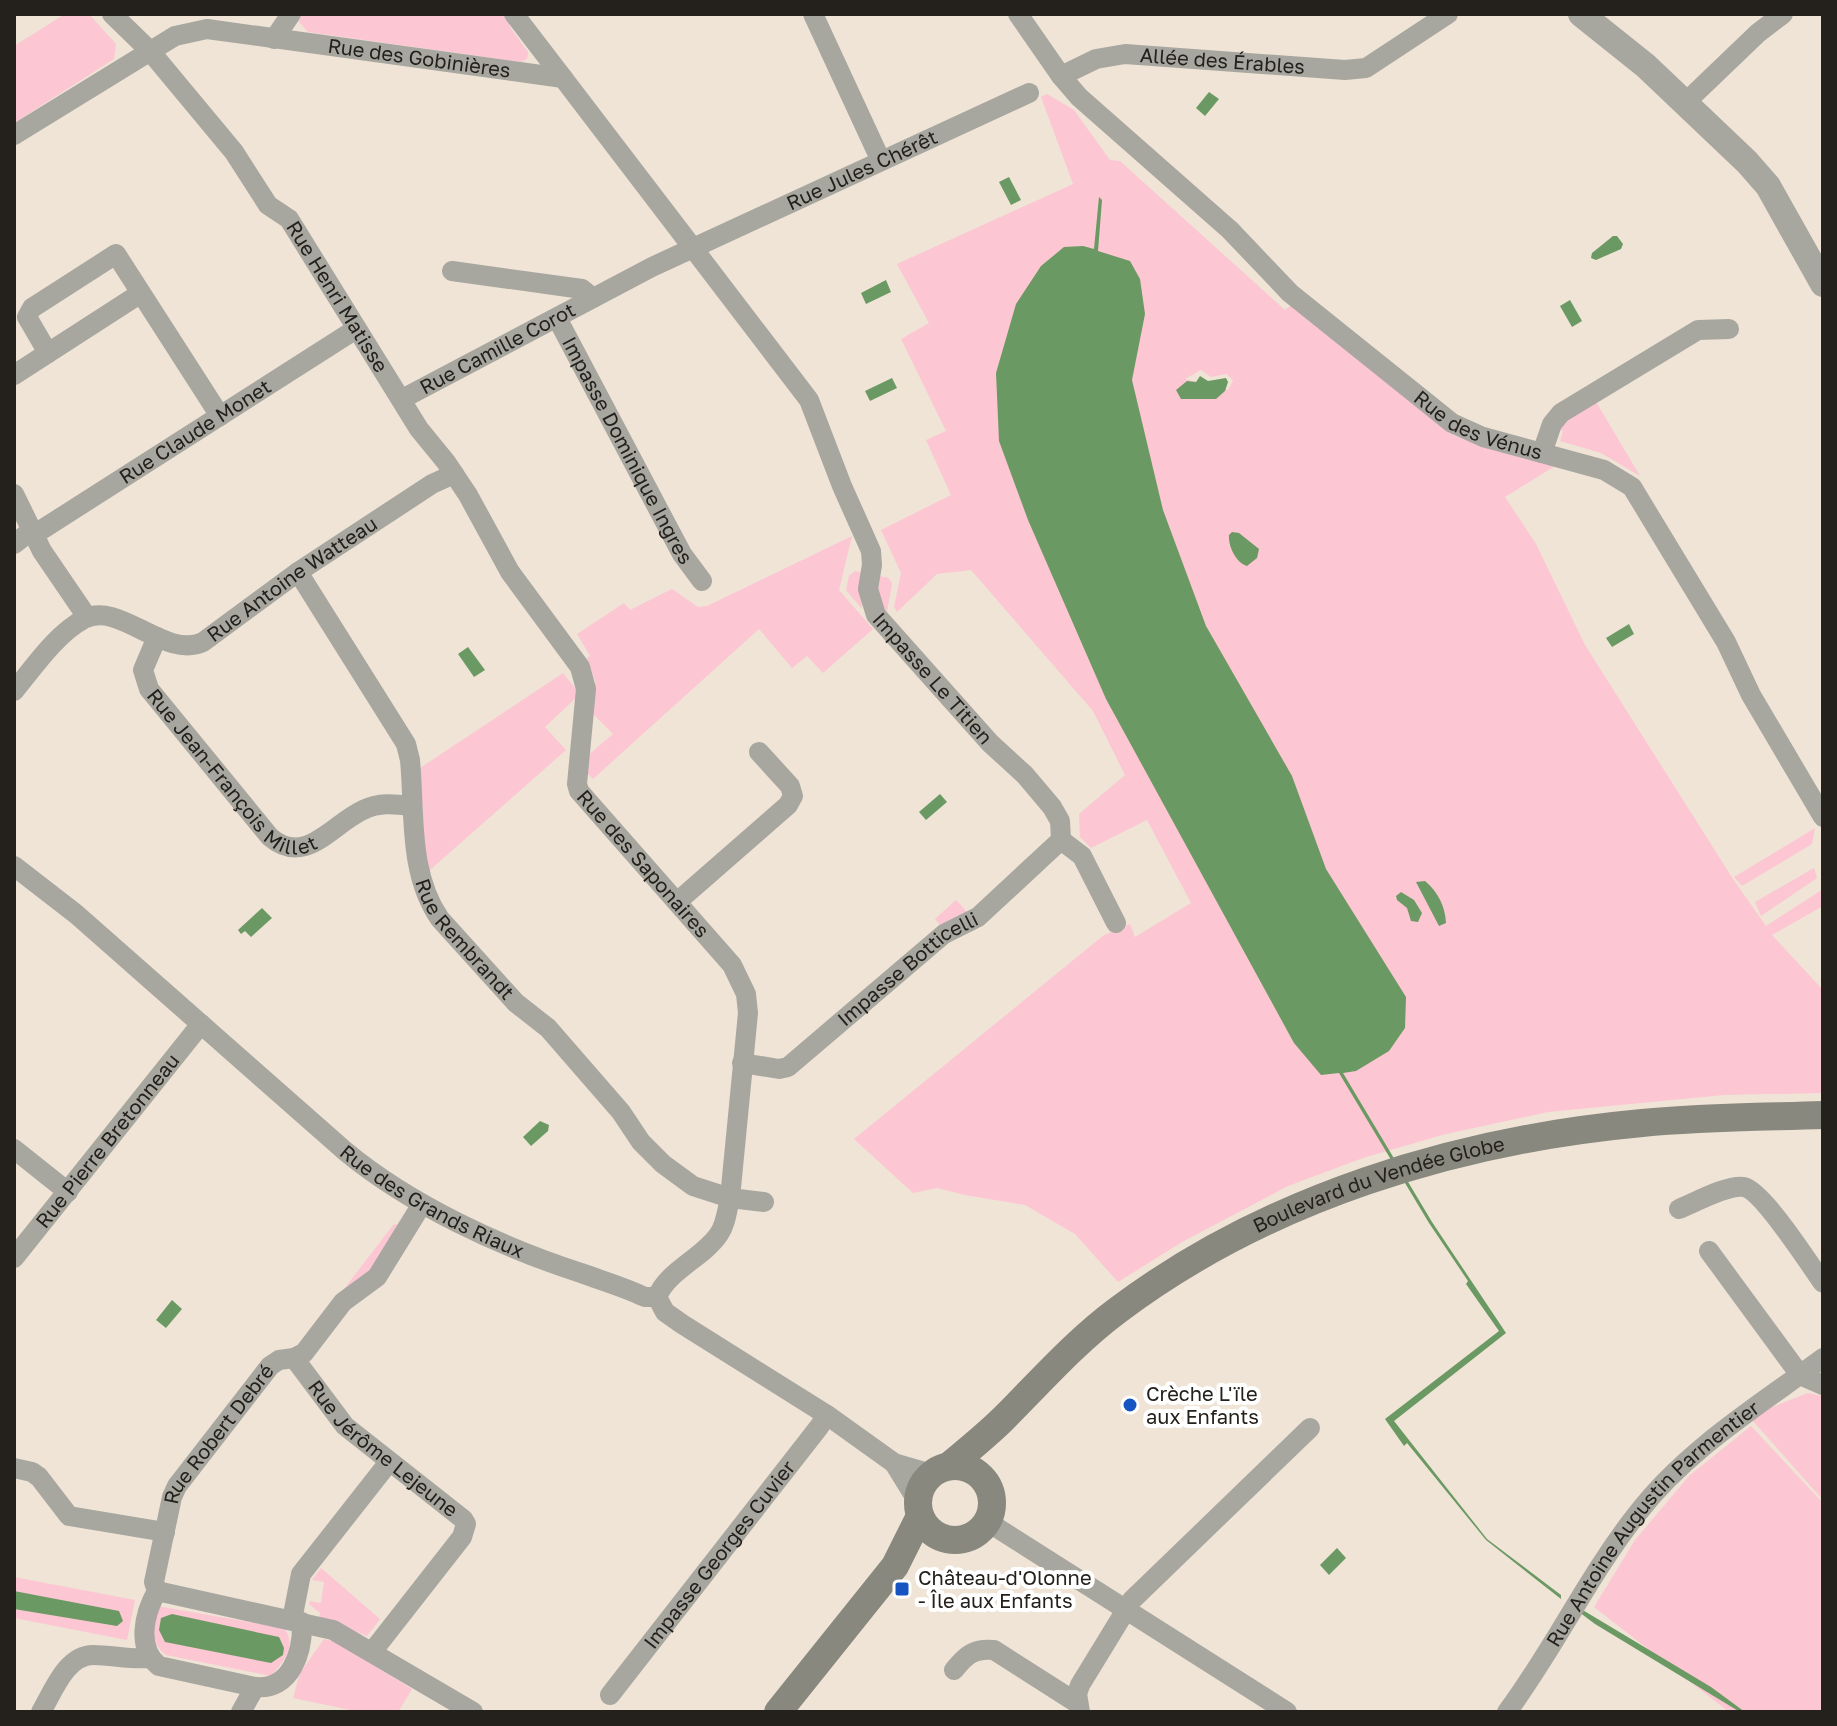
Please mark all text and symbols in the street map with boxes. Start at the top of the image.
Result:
street label: Rue des Gobinières [326,33,512,82]
street label: Allée des Érables [1139,42,1306,78]
street label: Rue Jules Chérêt [782,124,941,214]
street label: Rue Henri Matisse [282,216,394,376]
street label: Rue Camille Corot [415,297,579,399]
street label: Impasse Dominique Ingres [558,332,698,569]
street label: Rue Claude Monet [114,374,275,488]
street label: Rue des Vénus [1410,385,1545,464]
street label: Rue Antoine Watteau [202,511,381,646]
street label: Impasse Le Titien [868,607,998,748]
street label: Rue Jean-François Millet [143,683,321,859]
street label: Rue des Saponaires [572,784,715,942]
street label: Rue Rembrandt [411,875,520,1004]
street label: Impasse Botticelli [832,906,982,1031]
street label: Rue Pierre Bretonneau [30,1048,184,1232]
street label: Boulevard du Vendée Globe [1249,1131,1506,1237]
street label: Rue des Grands Riaux [336,1139,528,1262]
street label: Rue Robert Debré [158,1359,278,1506]
street label: Rue Jérôme Lejeune [304,1375,463,1521]
place label: Crèche L'ïle aux Enfants [1146,1381,1259,1428]
street label: Rue Antoine Augustin Parmentier [1541,1395,1764,1651]
marker: Crèche L'ïle aux Enfants [1121,1396,1139,1414]
street label: Impasse Georges Cuvier [638,1455,800,1653]
place label: Château-d'Olonne - Île aux Enfants [918,1565,1092,1612]
marker: Château-d'Olonne - Île aux Enfants [893,1580,911,1598]

